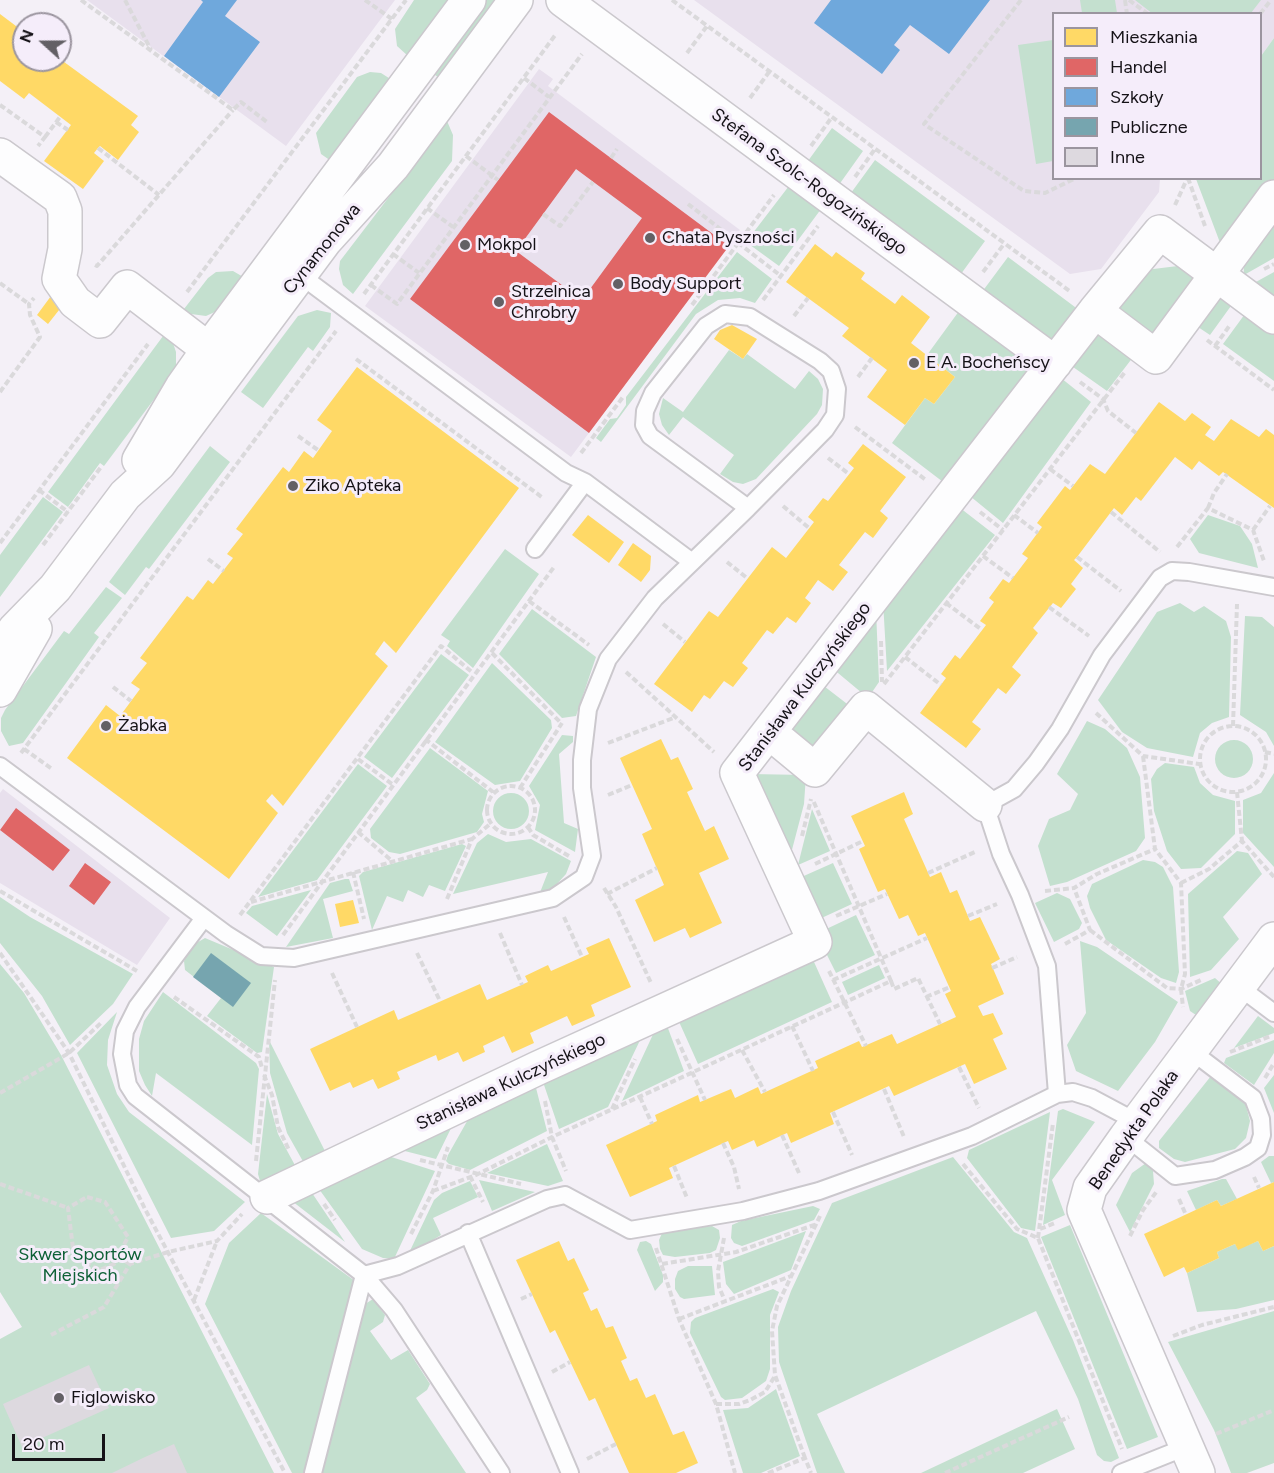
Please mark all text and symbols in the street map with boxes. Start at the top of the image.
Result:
north arrow [12,12,72,72]
legend [1052,12,1262,180]
text: Mieszkania [1110,26,1198,48]
text: N [16,27,38,45]
text: Handel [1110,56,1167,78]
text: Szkoły [1110,86,1163,108]
street label: Stefana Szolc-Rogozińskiego [707,104,911,260]
text: Publiczne [1110,116,1188,138]
text: Inne [1110,146,1145,168]
street label: Cynamonowa [279,199,365,299]
place label: Chata Pyszności [662,227,795,249]
marker: Chata Pyszności [643,231,657,245]
place label: Mokpol [477,234,536,256]
marker: Mokpol [458,238,472,252]
place label: Body Support [630,273,742,295]
marker: Body Support [611,277,625,291]
place label: Strzelnica Chrobry [511,281,591,324]
marker: Strzelnica Chrobry [492,295,506,309]
place label: E A. Bocheńscy [926,352,1050,374]
marker: E A. Bocheńscy [907,356,921,370]
place label: Ziko Apteka [305,475,401,497]
marker: Ziko Apteka [286,479,300,493]
street label: Stanisława Kulczyńskiego [734,598,876,776]
place label: Żabka [118,715,167,737]
marker: Żabka [99,719,113,733]
street label: Stanisława Kulczyńskiego [413,1029,609,1135]
street label: Benedykta Polaka [1085,1066,1183,1194]
park label: Skwer Sportów Miejskich [18,1244,142,1286]
place label: Figlowisko [71,1387,155,1409]
marker: Figlowisko [52,1391,66,1405]
scale bar [15,1422,108,1460]
text: 20 m [23,1433,64,1455]

